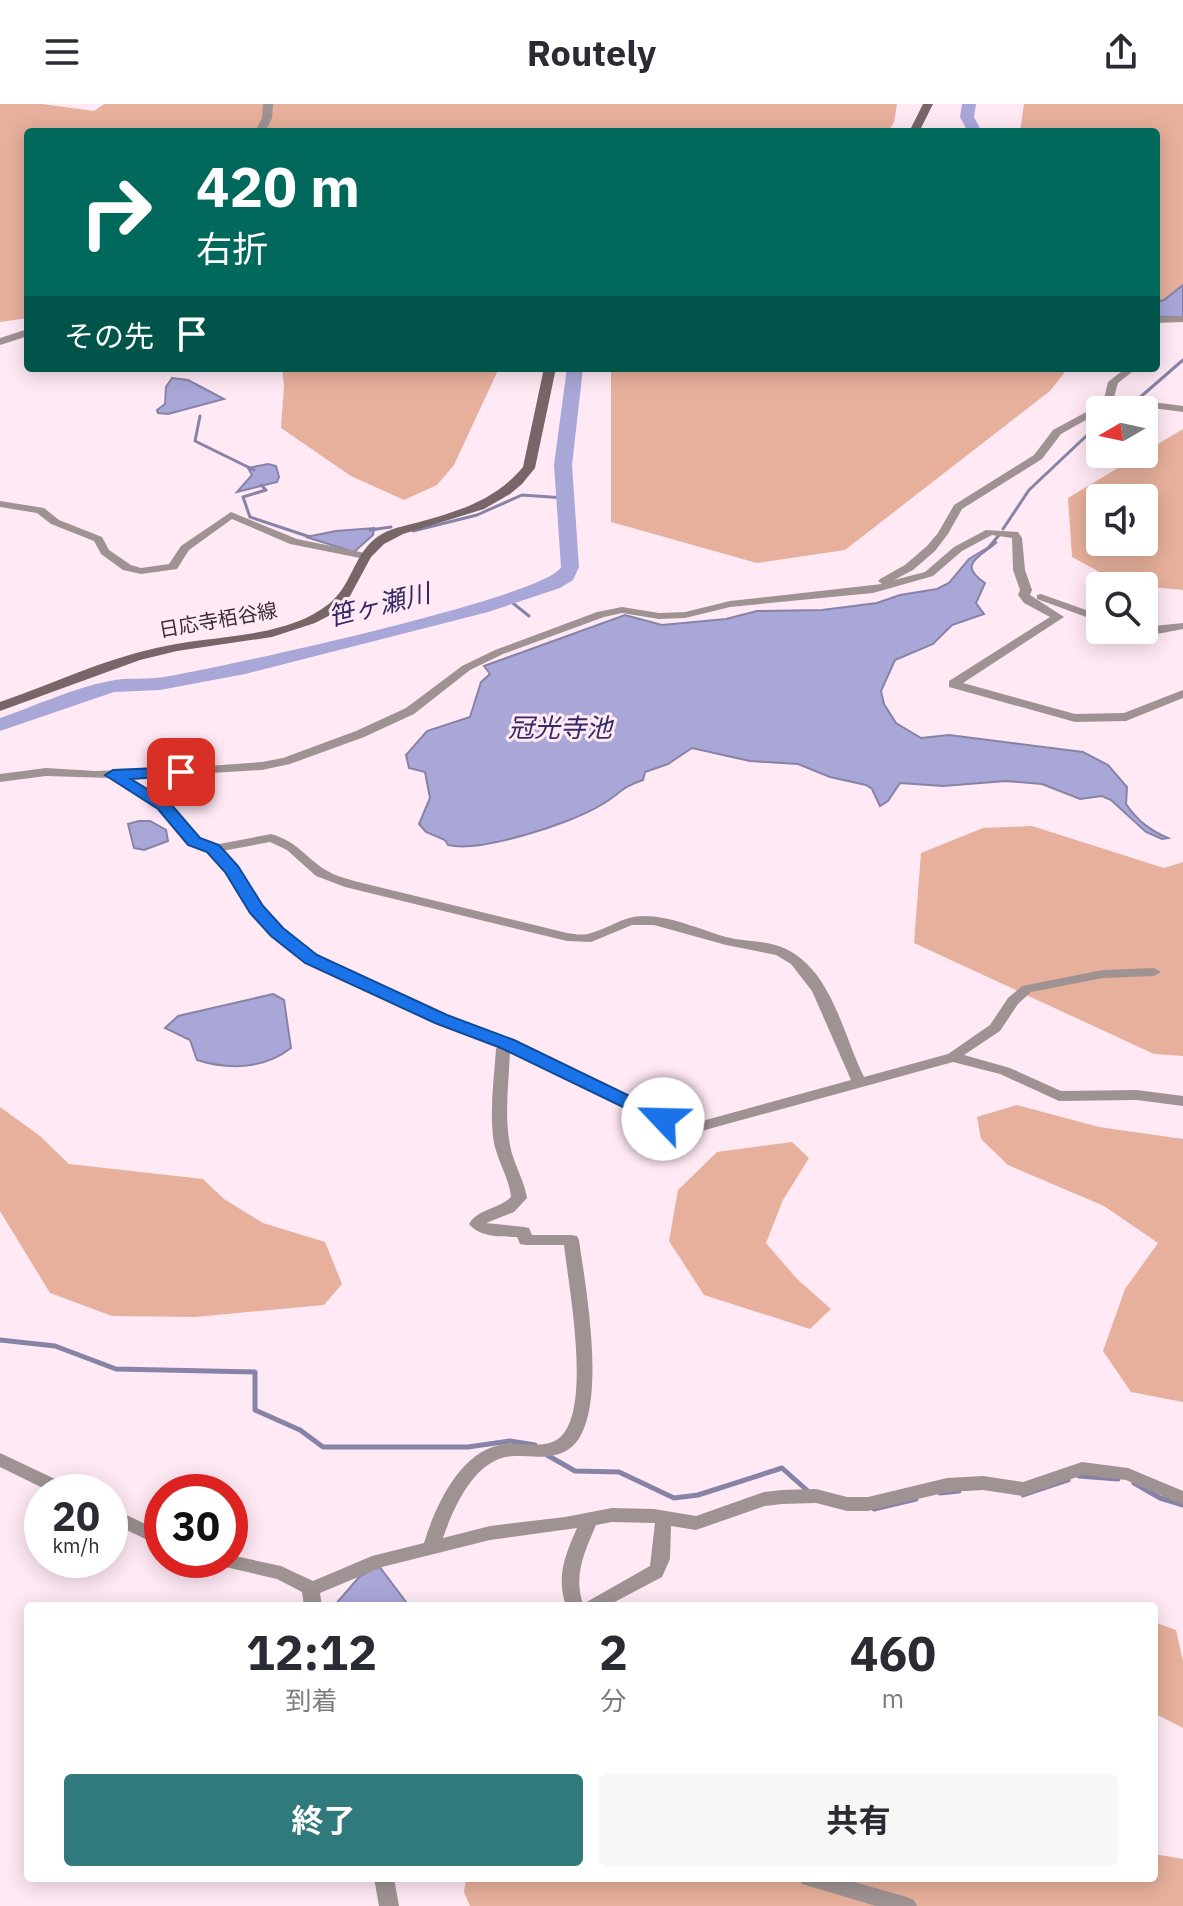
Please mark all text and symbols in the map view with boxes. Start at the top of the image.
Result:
text: Routely [527,29,656,76]
icon: menu [40,30,84,74]
icon: share [1099,30,1143,74]
text: 420 m [196,150,360,222]
icon: right [64,160,168,264]
text: 右折 [196,225,268,272]
icon: arrive [170,312,214,356]
text: その先 [64,316,154,355]
north arrow [1086,396,1158,468]
map controls [1086,396,1158,644]
button: sound [1086,484,1158,556]
button: search [1086,572,1158,644]
water label: 笹ヶ瀬川 [324,574,436,633]
street label: 日応寺栢谷線 [156,596,279,643]
water label: 冠光寺池 [508,710,615,744]
pin [147,738,215,806]
icon: arrive [159,750,203,794]
position arrow [621,1077,705,1161]
speed limit sign: 30 [144,1474,248,1578]
text: 20 [52,1490,100,1542]
text: km/h [52,1532,100,1559]
text: 12:12 [246,1621,377,1683]
text: 2 [599,1621,628,1683]
text: 460 [850,1622,936,1684]
text: m [881,1681,904,1715]
text: 到着 [285,1683,337,1717]
text: 分 [600,1683,626,1717]
button: 終了 [64,1774,583,1866]
button: 共有 [599,1774,1118,1866]

